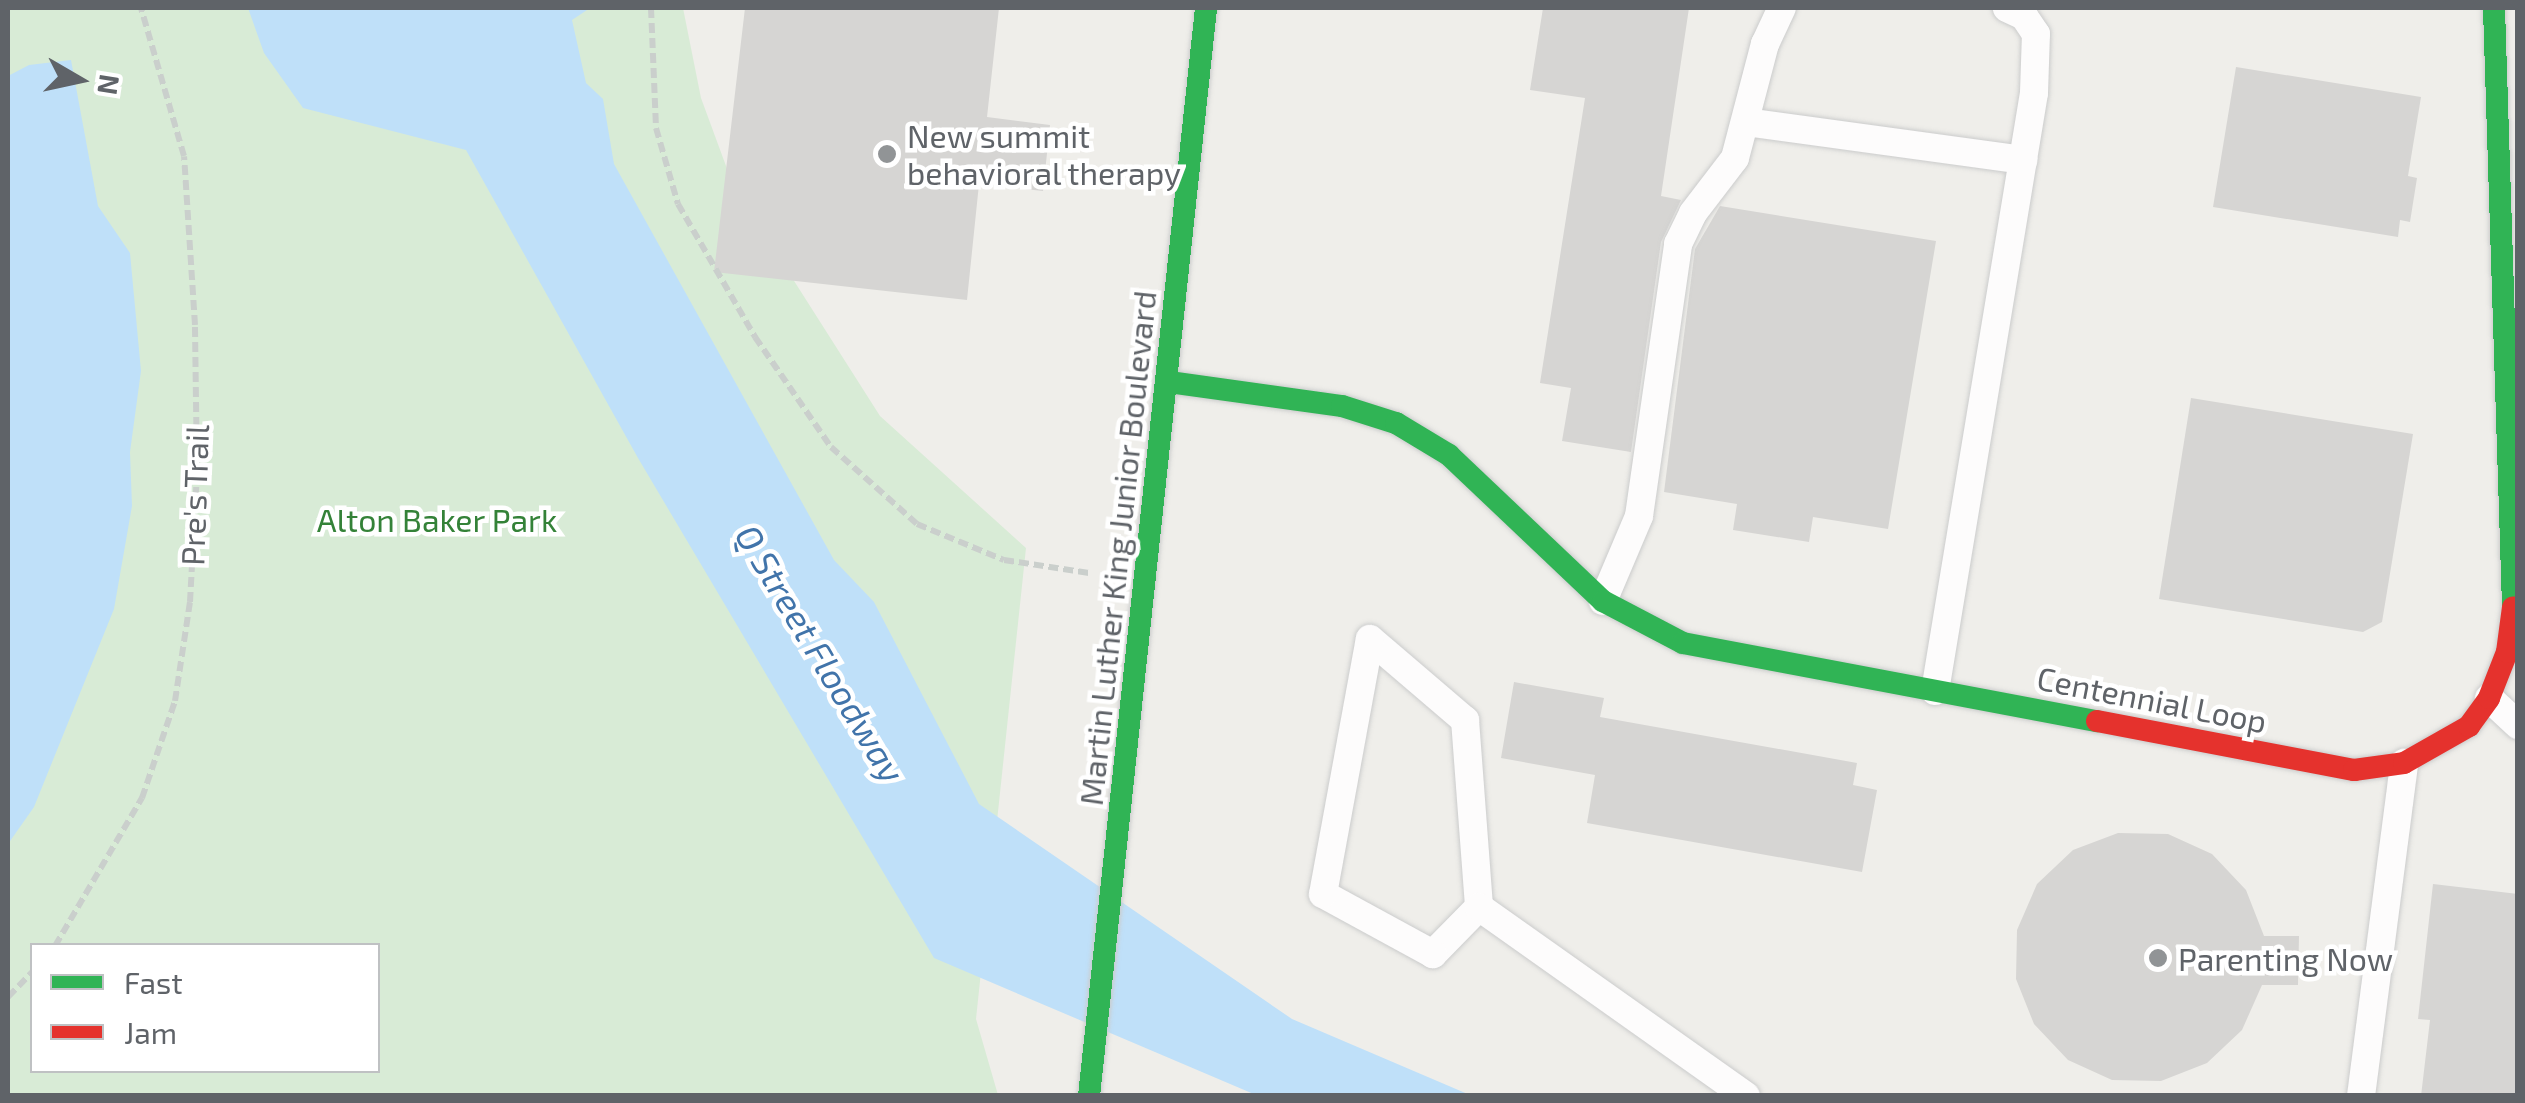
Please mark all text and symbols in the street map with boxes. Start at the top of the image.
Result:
north arrow [30,30,130,130]
text: N [91,72,128,97]
place label: New summit behavioral therapy [907,117,1182,192]
marker: New summit behavioral therapy [876,143,898,165]
street label: Martin Luther King Junior Boulevard [1071,288,1163,808]
street label: Pre's Trail [172,423,216,567]
park label: Alton Baker Park [316,500,558,538]
water label: Q Street Floodway [728,517,914,789]
street label: Centennial Loop [2033,658,2271,740]
place label: Parenting Now [2178,939,2393,977]
legend [30,943,380,1073]
marker: Parenting Now [2147,947,2169,969]
text: Fast [124,964,183,1000]
text: Jam [124,1014,177,1050]

